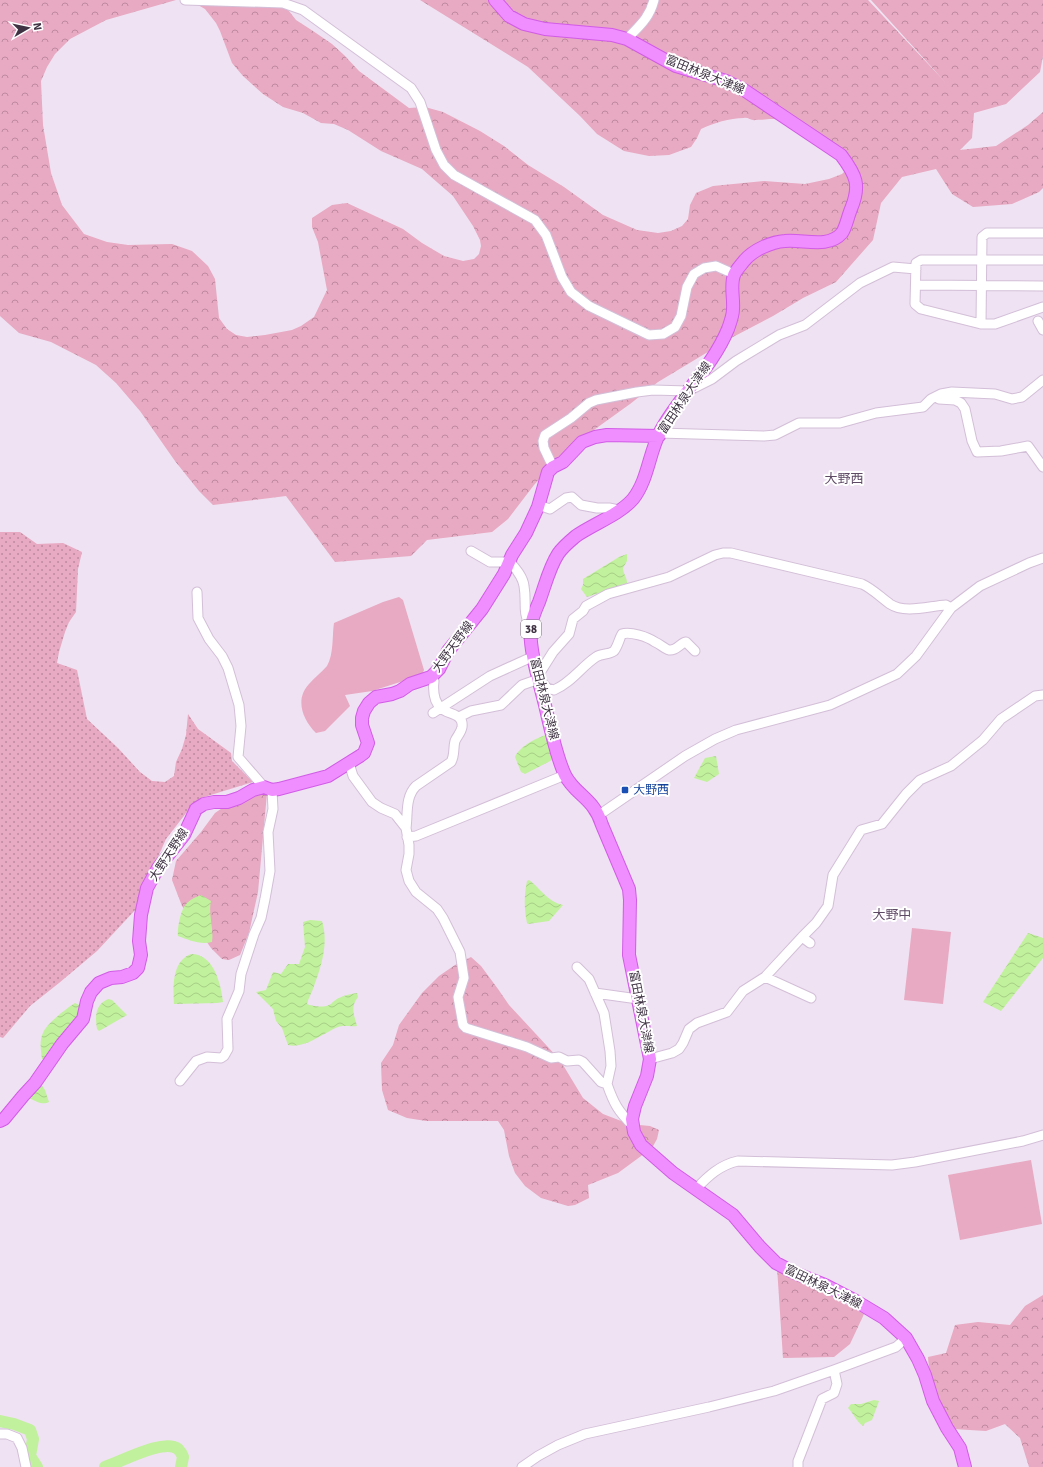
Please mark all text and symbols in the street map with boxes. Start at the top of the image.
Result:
north arrow [8,8,48,48]
text: N [30,22,44,31]
street label: 富田林泉大津線 [663,52,747,98]
street label: 富田林泉大津線 [655,359,715,437]
district label: 大野西 [824,471,864,487]
street label: 大野天野線 [429,618,477,676]
road number: 38 [521,620,541,638]
street label: 富田林泉大津線 [527,656,561,742]
place label: 大野西 [633,783,669,798]
marker: 大野西 [620,785,630,795]
street label: 大野天野線 [146,826,192,884]
district label: 大野中 [872,907,912,923]
street label: 富田林泉大津線 [626,969,656,1055]
street label: 富田林泉大津線 [782,1262,864,1312]

